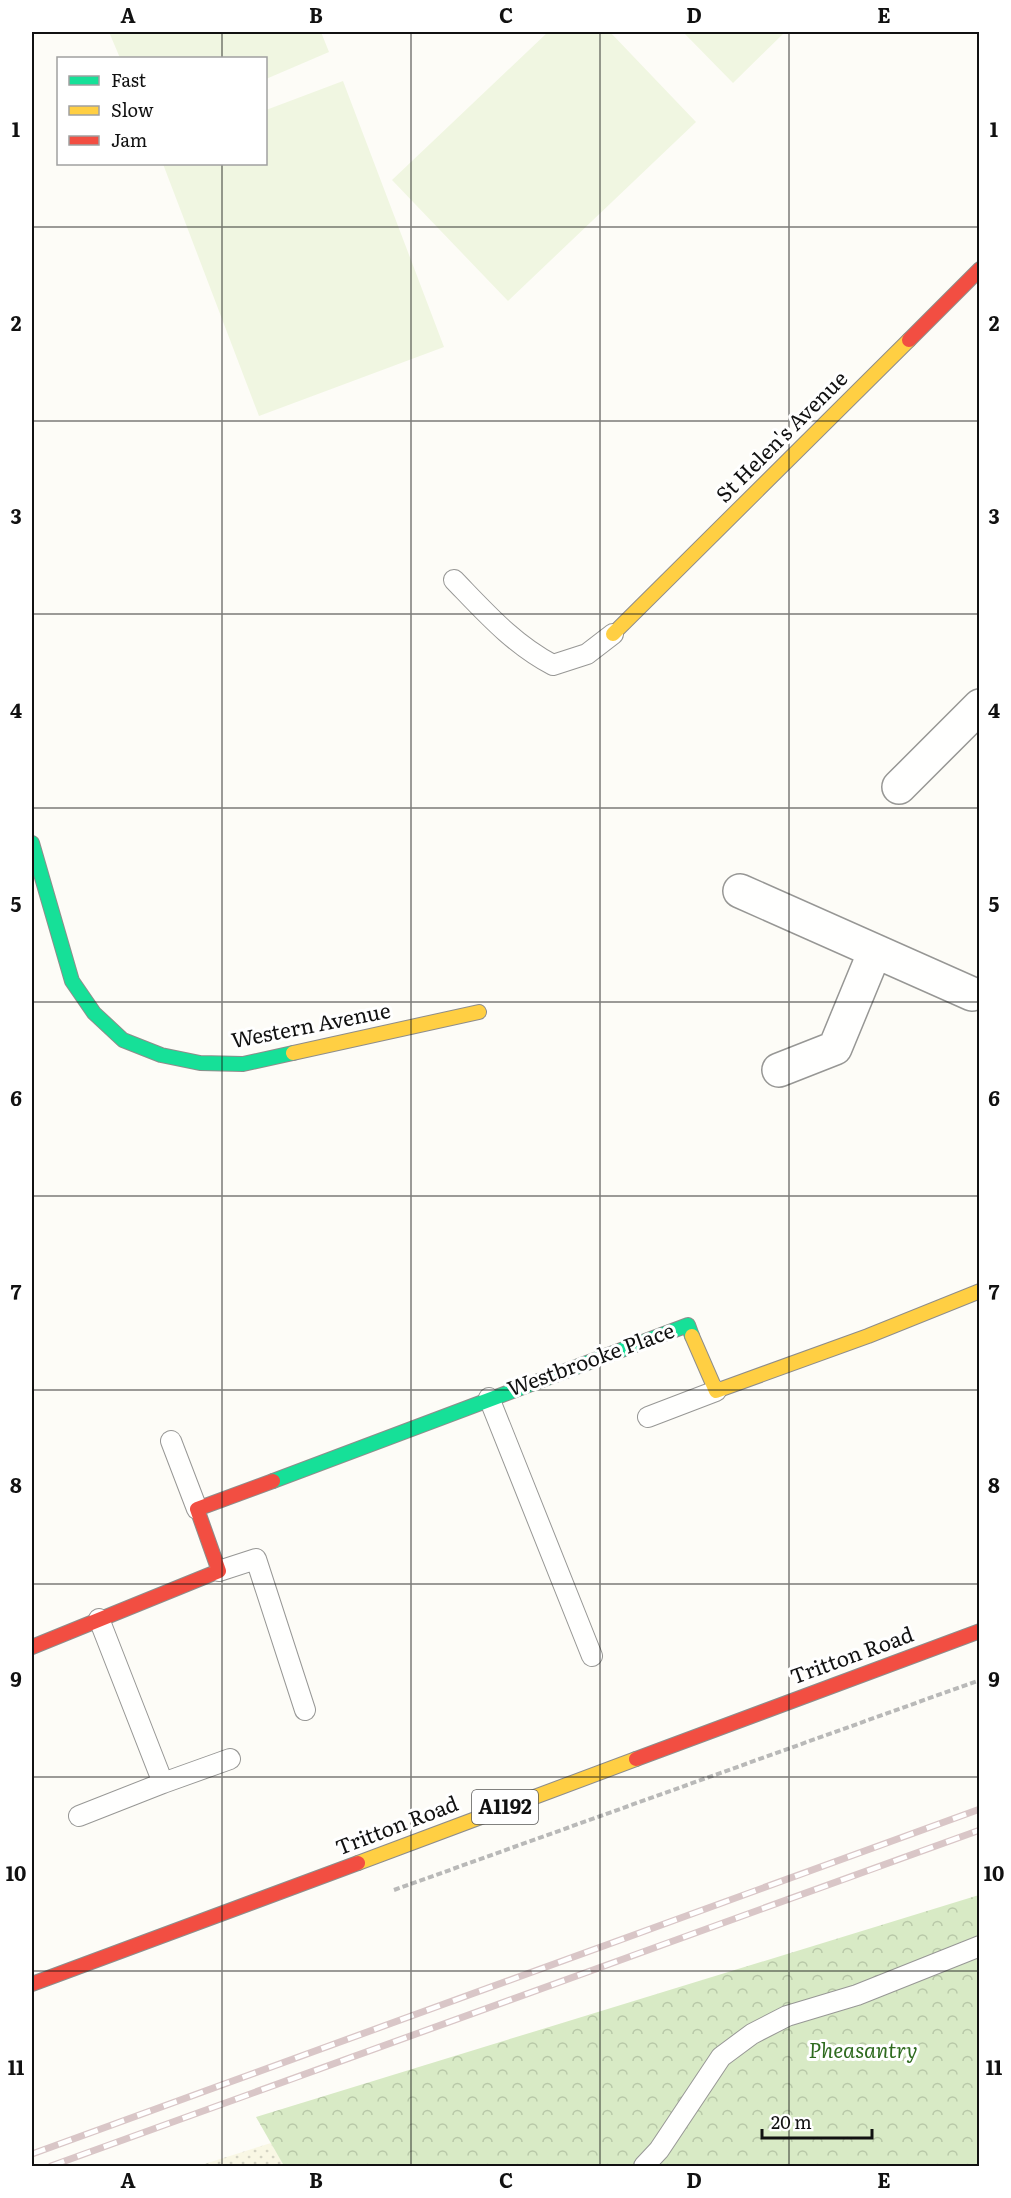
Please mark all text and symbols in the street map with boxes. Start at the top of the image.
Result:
text: A [120,0,136,29]
text: B [309,0,323,29]
text: C [499,0,513,29]
text: D [686,0,702,29]
text: E [877,0,891,29]
legend [57,57,267,165]
text: Fast [111,66,147,93]
text: Slow [111,96,154,123]
text: 1 [12,113,20,143]
text: 1 [990,113,998,143]
text: Jam [111,126,147,153]
text: 2 [11,307,22,337]
text: 2 [989,307,1000,337]
street label: St Helen's Avenue [707,362,853,508]
text: 3 [10,500,22,530]
text: 3 [988,500,1000,530]
text: 4 [10,694,22,724]
text: 4 [988,694,1000,724]
text: 5 [11,888,22,918]
text: 5 [989,888,1000,918]
street label: Western Avenue [228,993,393,1054]
text: 6 [10,1082,22,1112]
text: 6 [988,1082,1000,1112]
text: 7 [11,1276,22,1306]
text: 7 [989,1276,1000,1306]
street label: Westbrooke Place [502,1313,678,1402]
text: 8 [10,1469,22,1499]
text: 8 [988,1469,1000,1499]
street label: Tritton Road [785,1617,917,1690]
text: 9 [10,1663,22,1693]
text: 9 [988,1663,1000,1693]
street label: Tritton Road [330,1786,462,1861]
road number: A1192 [472,1790,538,1824]
text: 10 [6,1857,26,1887]
text: 10 [984,1857,1004,1887]
park label: Pheasantry [809,2033,917,2064]
text: 11 [8,2051,24,2081]
text: 11 [986,2051,1002,2081]
scale bar [762,2102,872,2140]
text: 20 m [771,2108,812,2135]
text: A [120,2164,136,2194]
text: B [309,2164,323,2194]
text: C [499,2164,513,2194]
text: D [686,2164,702,2194]
text: E [877,2164,891,2194]

